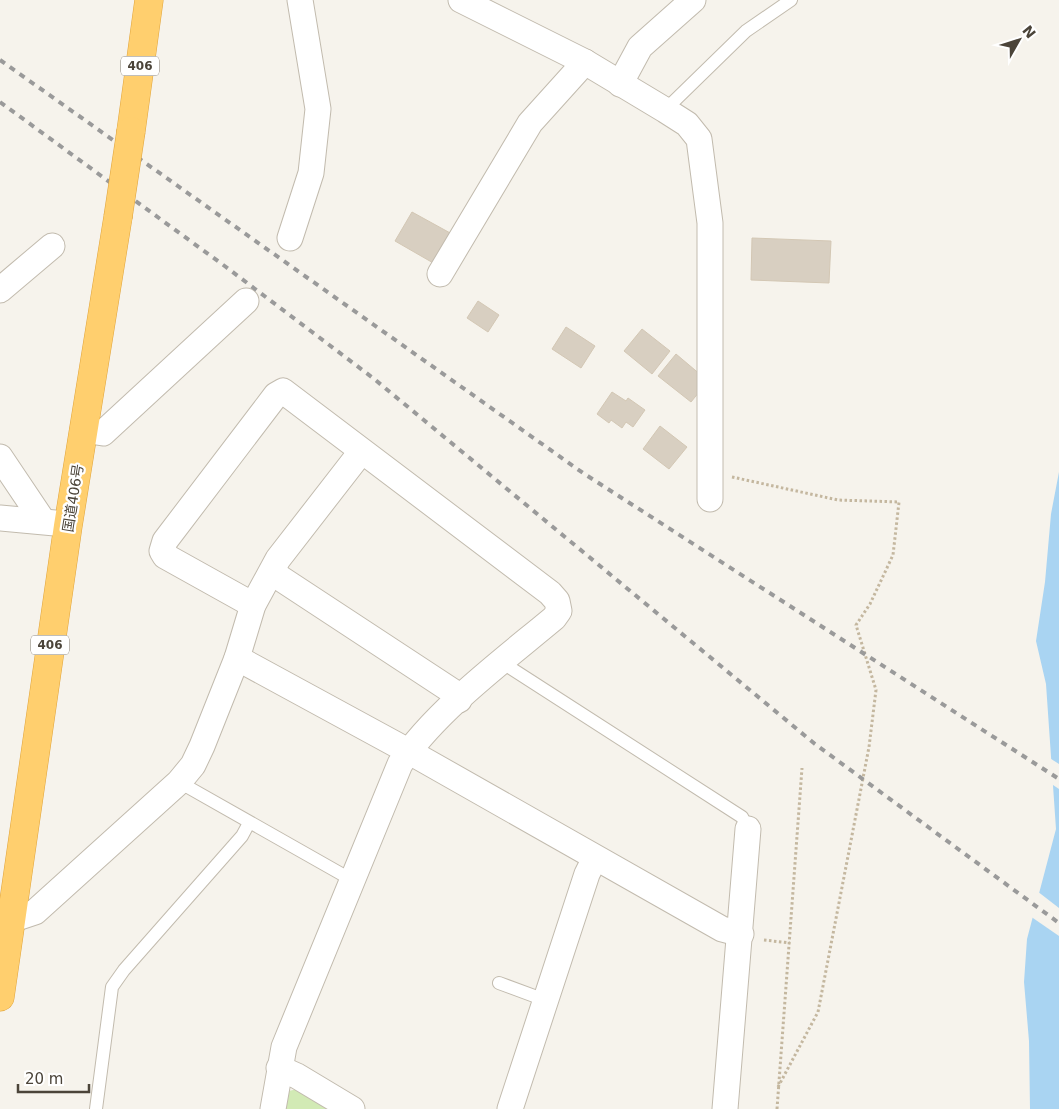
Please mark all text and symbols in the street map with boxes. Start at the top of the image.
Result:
north arrow [994,15,1044,65]
text: N [1019,22,1039,41]
road number: 406 [121,56,159,76]
street label: 国道406号 [60,463,86,533]
road number: 406 [31,636,69,654]
scale bar [18,1062,89,1094]
text: 20 m [25,1070,63,1088]

